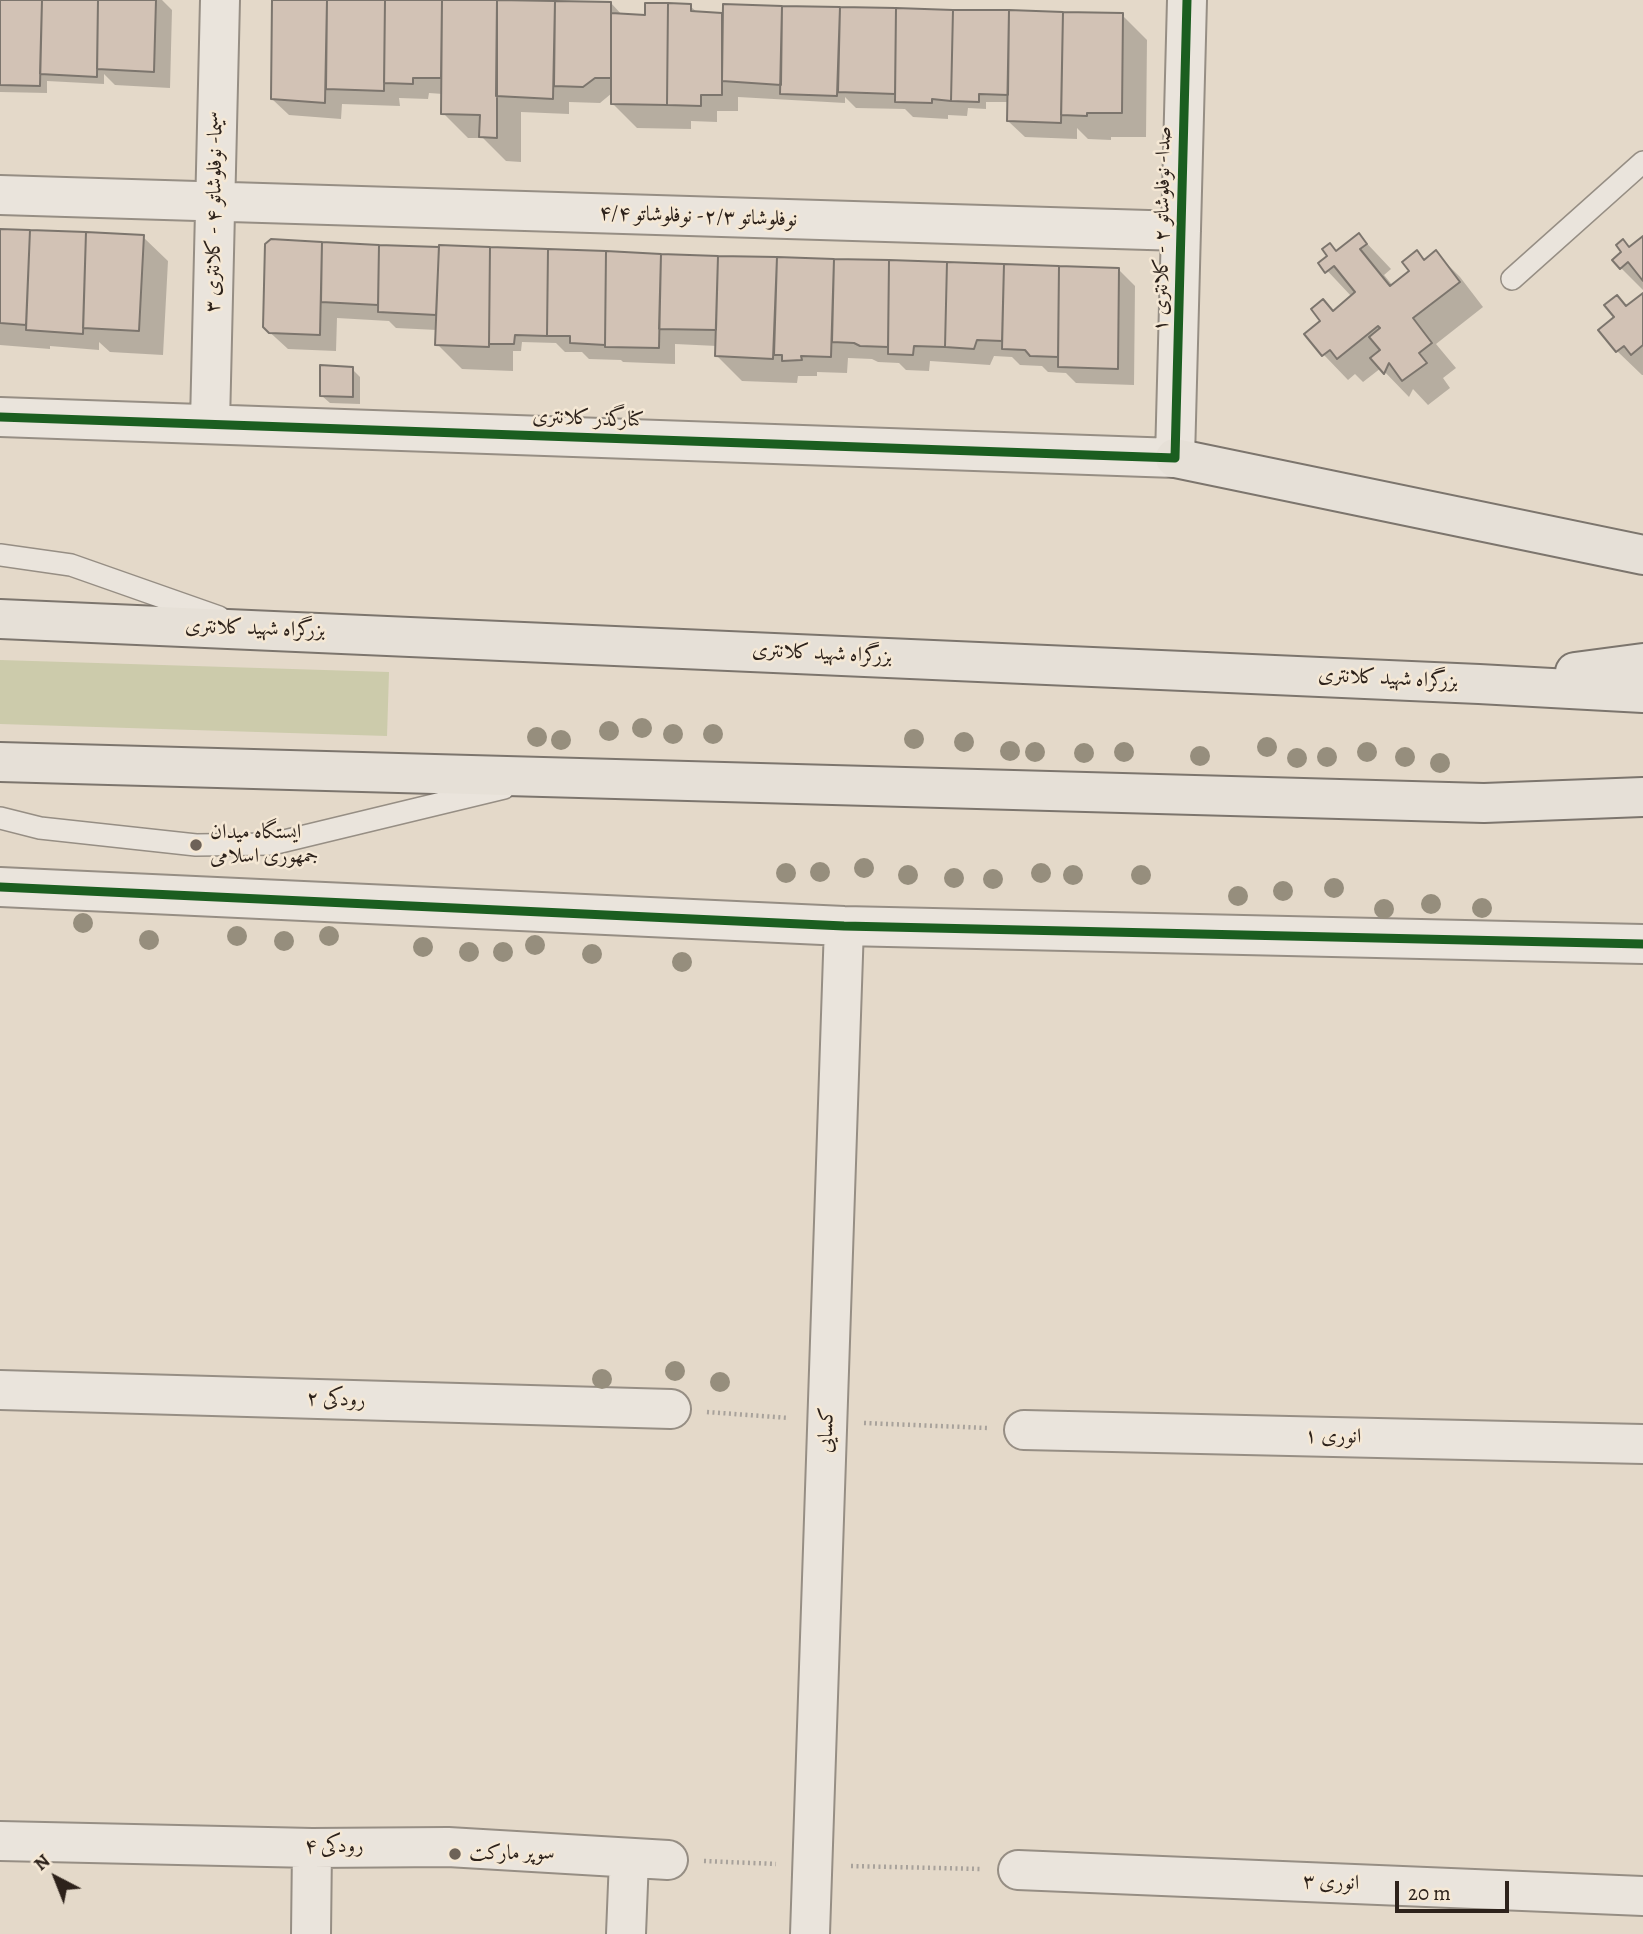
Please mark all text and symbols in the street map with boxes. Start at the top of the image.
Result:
street label: سیما- نوفلوشاتو ۴ - کلانتری ۳ [201,111,229,313]
street label: صدا- نوفلوشاتو ۲ - کلانتری ۱ [1149,126,1177,332]
street label: نوفلوشاتو ۲/۳- نوفلوشاتو ۴/۴ [598,201,798,233]
street label: کنارگذر کلانتری [532,404,644,434]
street label: بزرگراه شهید کلانتری [184,614,326,644]
street label: بزرگراه شهید کلانتری [751,638,893,670]
street label: بزرگراه شهید کلانتری [1317,663,1459,695]
place label: ایستگاه میدان جمهوری اسلامی [210,820,318,870]
marker: ایستگاه میدان جمهوری اسلامی [188,837,204,853]
street label: رودکی ۲ [306,1386,366,1414]
street label: کسایی [814,1407,840,1453]
street label: انوری ۱ [1304,1424,1362,1450]
street label: رودکی ۴ [304,1834,364,1860]
place label: سوپر مارکت [469,1841,555,1867]
north arrow [21,1843,91,1913]
marker: سوپر مارکت [447,1846,463,1862]
text: N [28,1848,56,1877]
scale bar [1398,1868,1512,1912]
street label: انوری ۳ [1302,1869,1360,1897]
text: 20 m [1408,1879,1451,1907]

